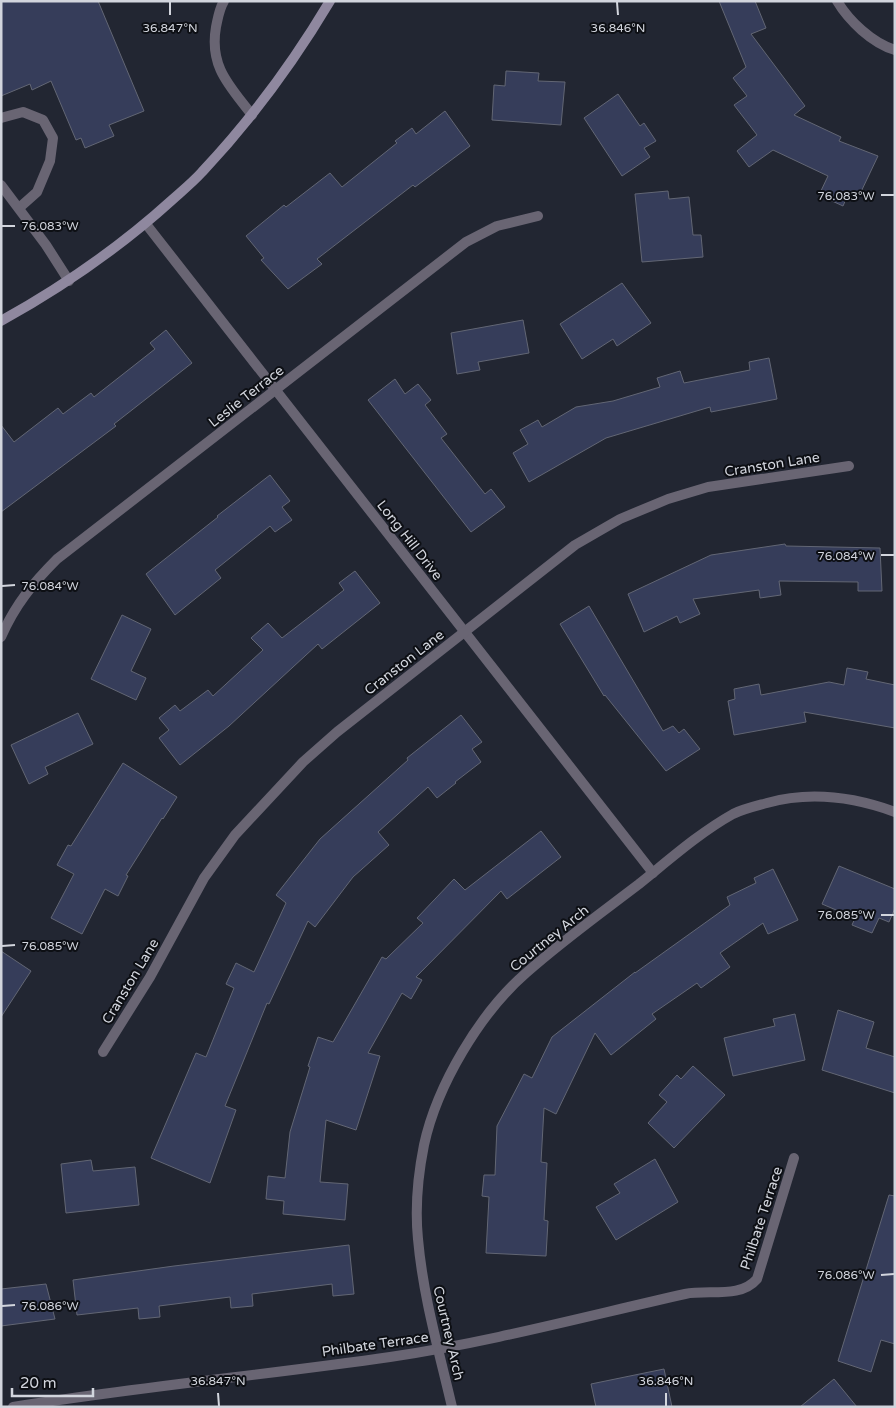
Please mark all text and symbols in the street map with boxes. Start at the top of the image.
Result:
text: 36.847°N [142,21,198,35]
text: 36.846°N [591,21,645,35]
text: 76.083°W [817,189,875,203]
text: 76.083°W [21,219,79,233]
street label: Leslie Terrace [205,362,287,431]
street label: Cranston Lane [723,449,821,480]
street label: Long Hill Drive [373,497,446,584]
text: 76.084°W [817,549,875,563]
text: 76.084°W [21,579,79,593]
street label: Cranston Lane [361,626,448,699]
street label: Courtney Arch [507,901,592,975]
text: 76.085°W [817,908,875,922]
street label: Cranston Lane [98,936,163,1027]
text: 76.085°W [21,939,79,953]
street label: Philbate Terrace [737,1164,786,1272]
text: 76.086°W [817,1268,875,1282]
street label: Courtney Arch [429,1284,468,1382]
text: 76.086°W [21,1299,79,1313]
street label: Philbate Terrace [321,1329,430,1360]
scale bar [12,1366,94,1398]
text: 20 m [20,1374,57,1392]
text: 36.847°N [190,1374,246,1388]
text: 36.846°N [639,1374,693,1388]

